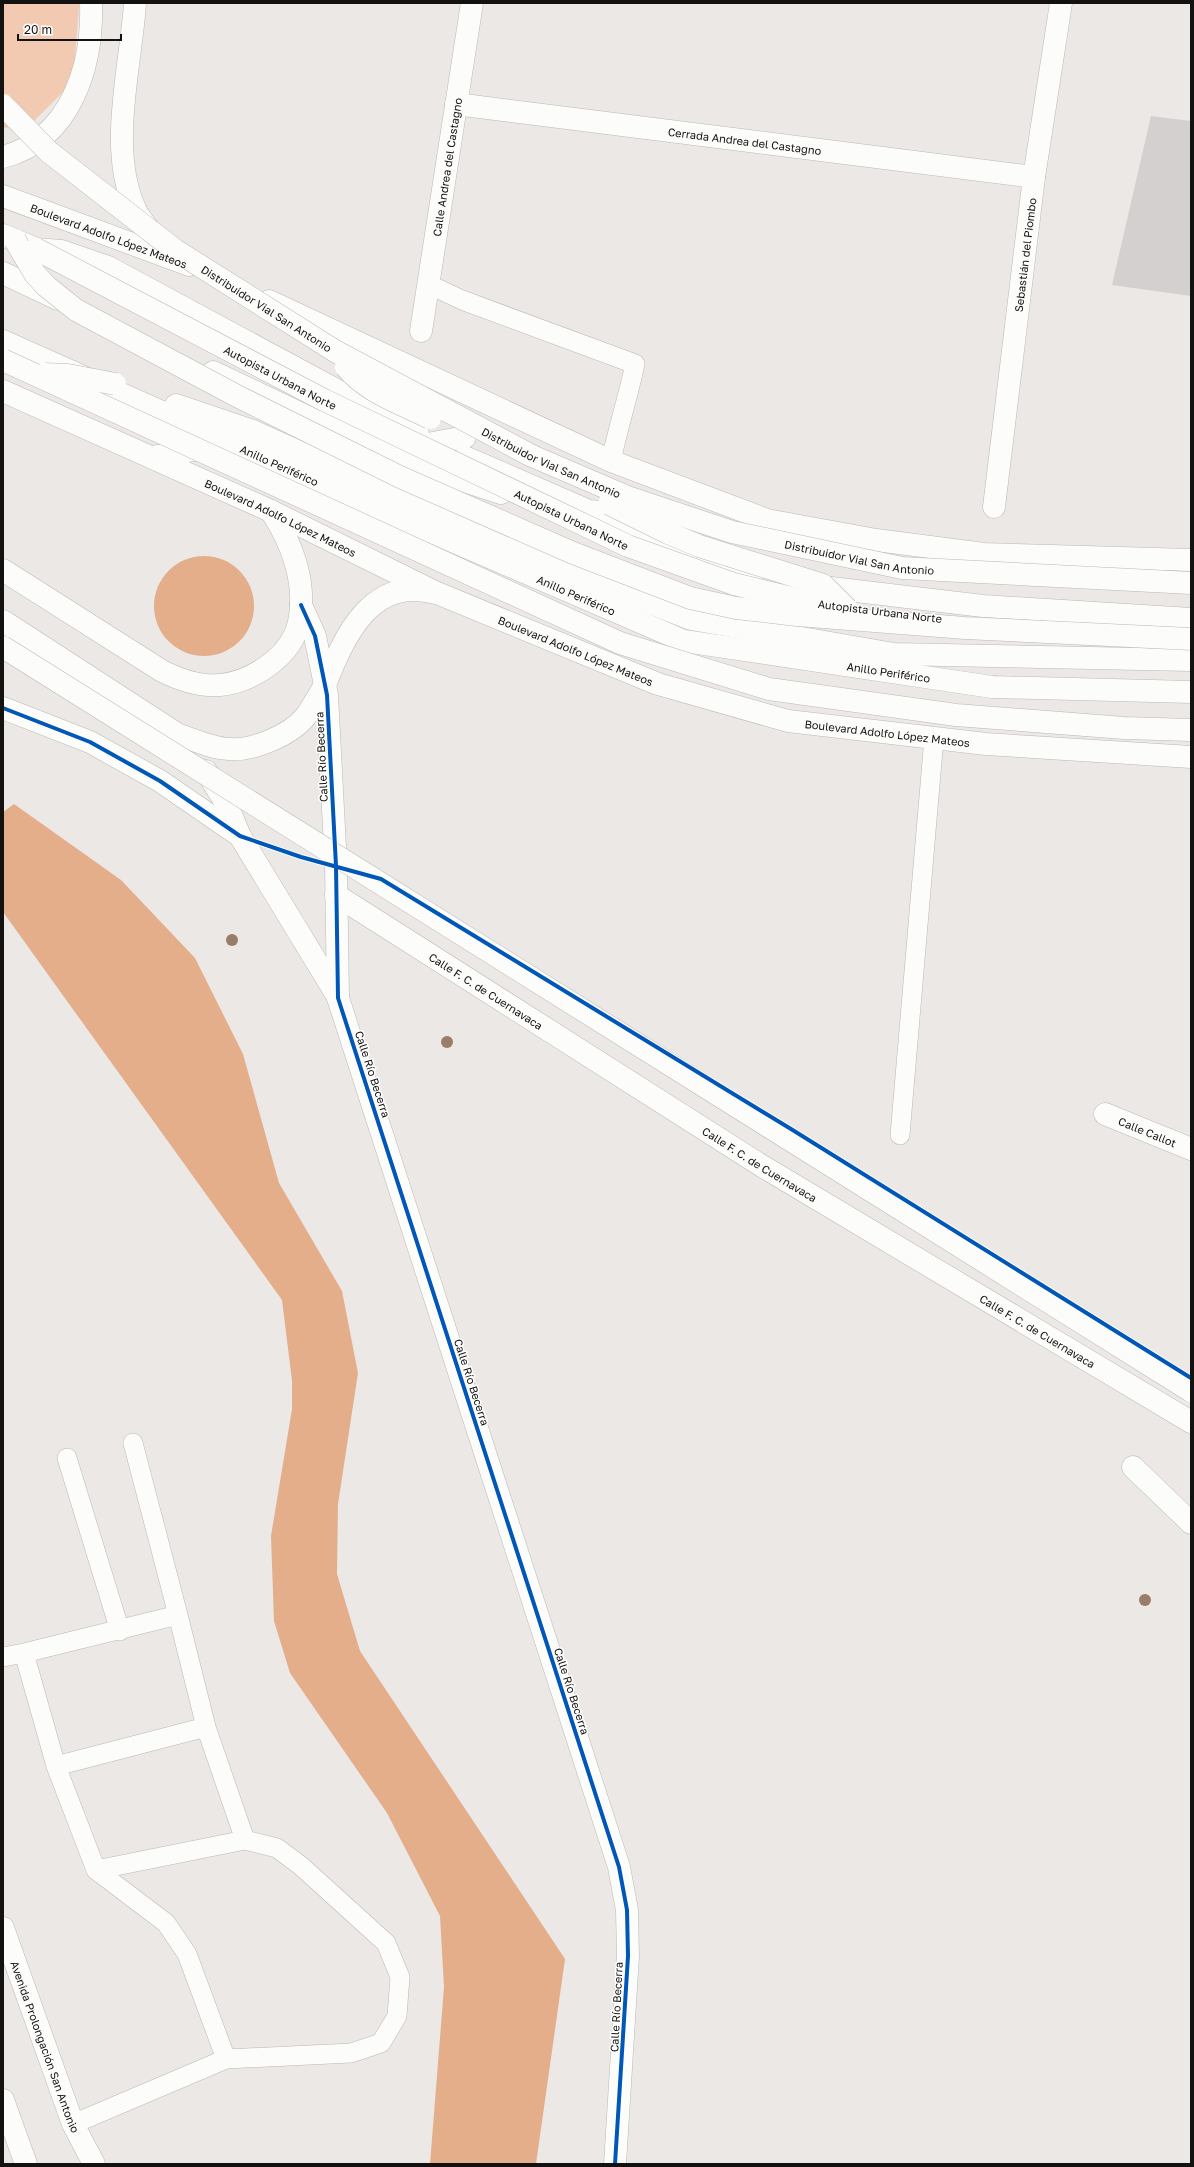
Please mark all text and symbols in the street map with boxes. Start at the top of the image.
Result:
scale bar [18,16,121,42]
text: 20 m [24,22,52,37]
street label: Calle Andrea del Castagno [429,96,464,237]
street label: Cerrada Andrea del Castagno [667,124,823,157]
street label: Sebastián del Piombo [1011,197,1038,313]
street label: Boulevard Adolfo López Mateos [29,200,189,270]
street label: Distribuidor Vial San Antonio [199,262,335,354]
street label: Autopista Urbana Norte [222,342,339,412]
street label: Distribuidor Vial San Antonio [480,424,623,500]
street label: Anillo Periférico [238,442,321,488]
street label: Boulevard Adolfo López Mateos [203,476,359,559]
street label: Autopista Urbana Norte [513,486,631,552]
street label: Distribuidor Vial San Antonio [784,537,935,576]
street label: Anillo Periférico [535,572,618,617]
street label: Autopista Urbana Norte [817,597,943,625]
street label: Boulevard Adolfo López Mateos [497,613,655,688]
street label: Anillo Periférico [846,659,932,684]
street label: Calle Río Becerra [312,712,330,802]
street label: Boulevard Adolfo López Mateos [804,716,971,749]
street label: Calle F. C. de Cuernavaca [427,950,545,1032]
street label: Calle Río Becerra [353,1029,393,1119]
street label: Calle Callot [1117,1114,1179,1149]
street label: Calle F. C. de Cuernavaca [700,1123,820,1204]
street label: Calle F. C. de Cuernavaca [978,1291,1098,1370]
street label: Calle Río Becerra [452,1337,492,1427]
street label: Calle Río Becerra [552,1646,592,1736]
street label: Avenida Prolongación San Antonio [9,1959,83,2135]
street label: Calle Río Becerra [607,1962,625,2052]

